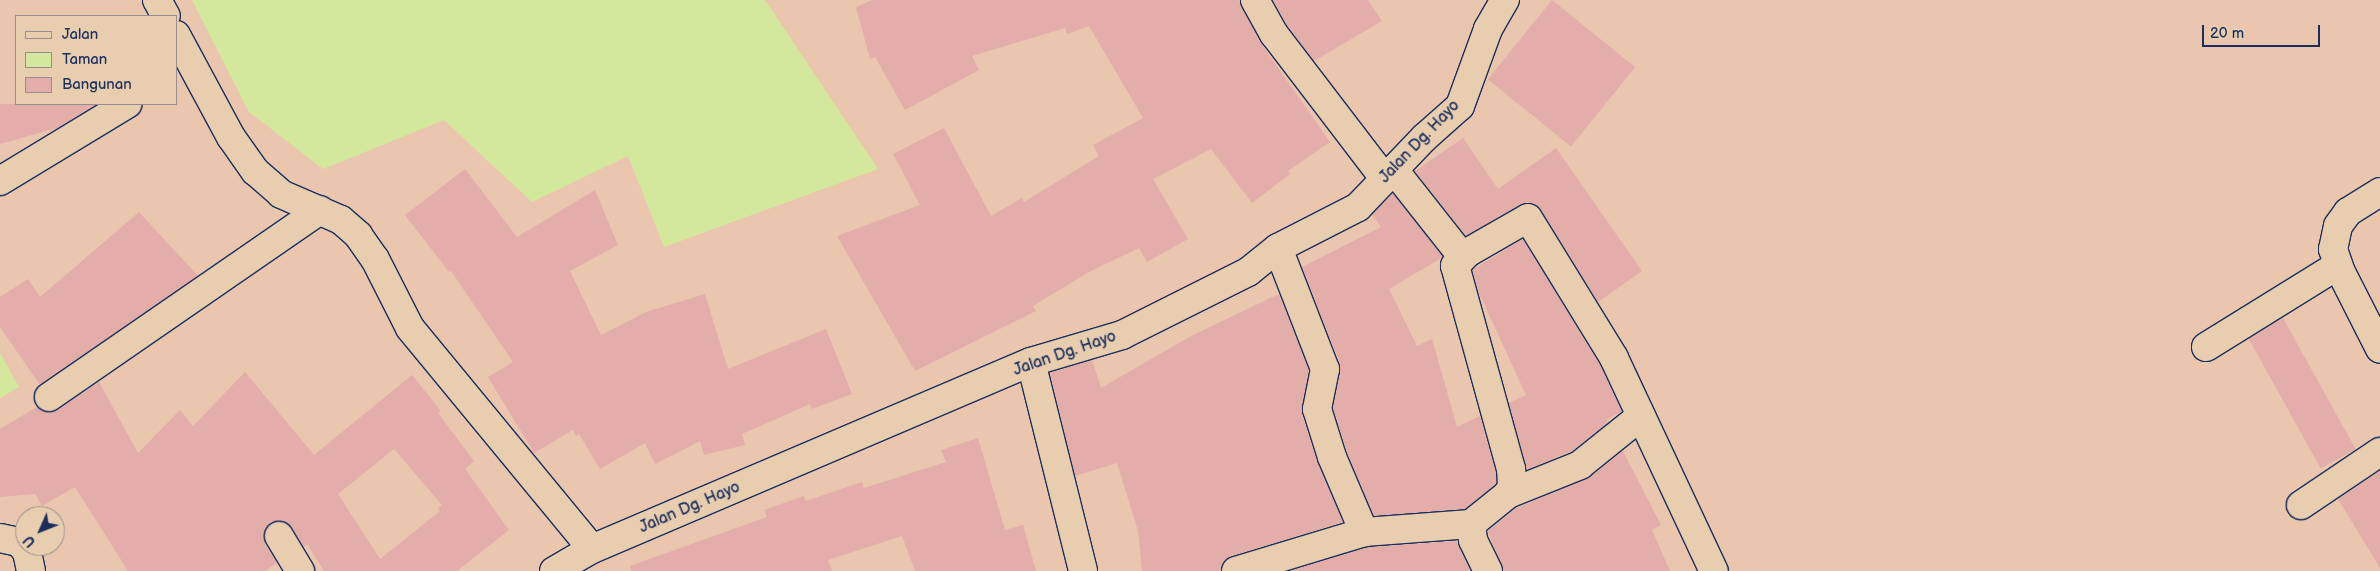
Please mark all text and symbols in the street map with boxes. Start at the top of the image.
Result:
legend [15,15,178,105]
scale bar [2205,15,2322,47]
text: 20 m [2210,24,2244,43]
text: Jalan [62,25,98,44]
text: Taman [62,50,107,69]
text: Bangunan [62,75,132,94]
street label: Jalan Dg. Hayo [1376,97,1464,187]
street label: Jalan Dg. Hayo [1011,327,1119,381]
street label: Jalan Dg. Hayo [637,478,743,538]
north arrow [15,506,65,556]
text: U [20,532,39,551]

